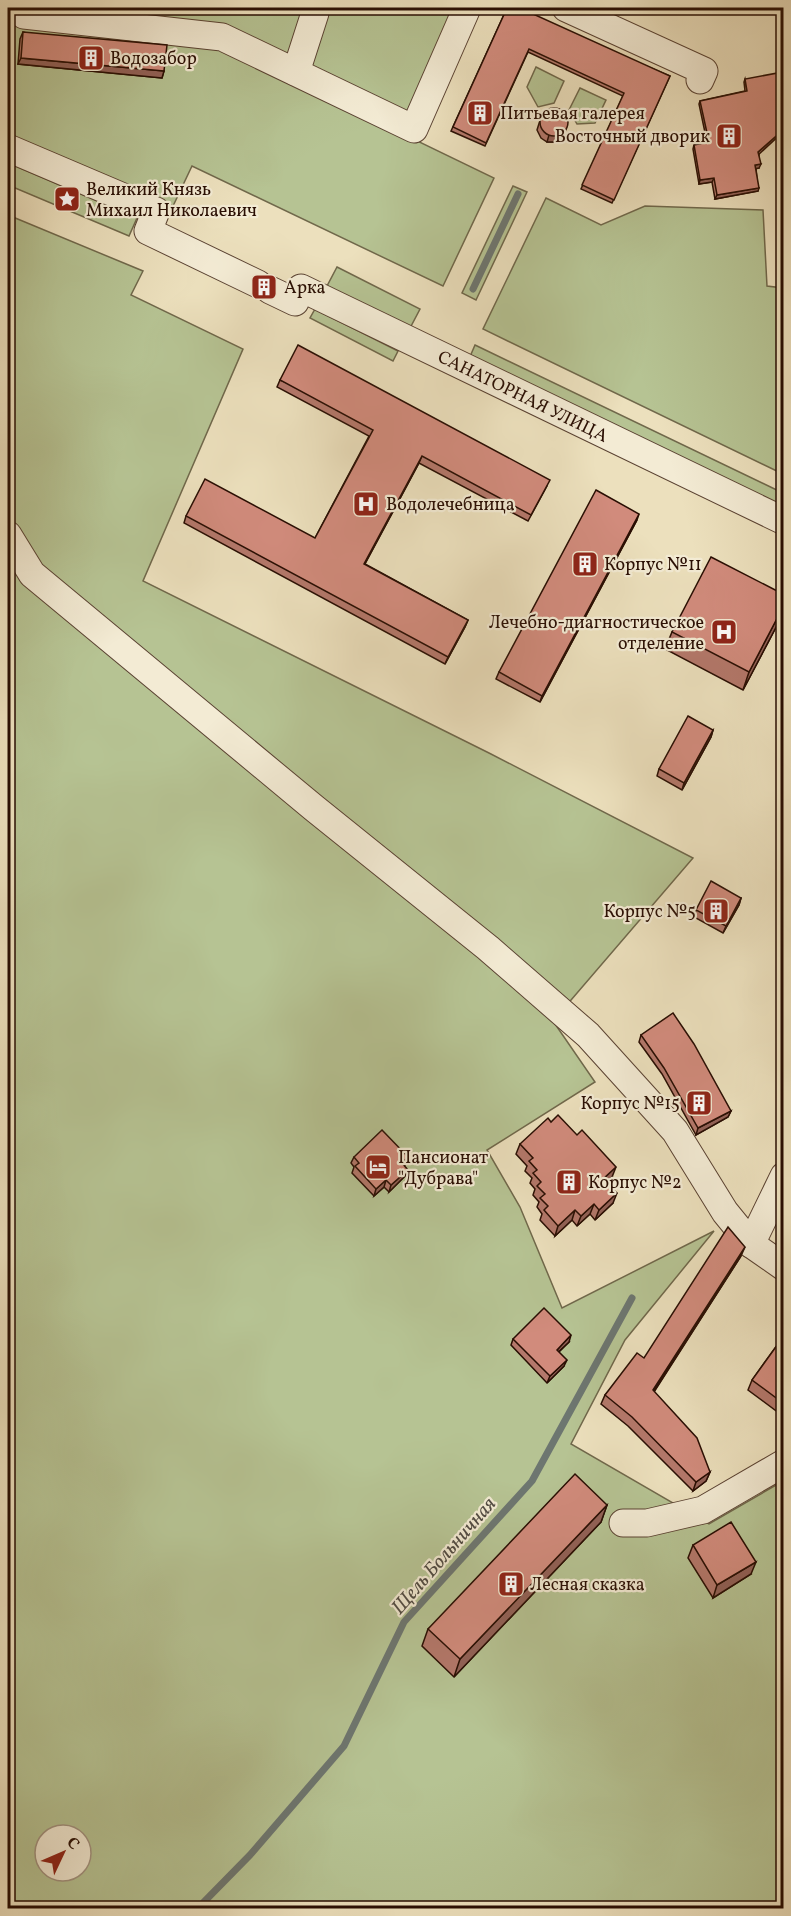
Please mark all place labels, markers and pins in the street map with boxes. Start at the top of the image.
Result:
building icon: Водозабор [76,43,106,73]
place label: Водозабор [110,47,197,72]
building icon: Питьевая галерея [465,98,495,128]
place label: Питьевая галерея [500,102,645,127]
building icon: Восточный дворик [714,121,744,151]
place label: Восточный дворик [555,125,710,150]
place label: Великий Князь Михаил Николаевич [86,178,257,224]
place icon: Великий Князь Михаил Николаевич [52,184,82,214]
building icon: Арка [249,272,279,302]
place label: Арка [284,276,326,301]
hospital icon: Водолечебница [351,489,381,519]
place label: Водолечебница [386,493,515,518]
building icon: Корпус №11 [570,549,600,579]
place label: Корпус №11 [604,553,702,578]
place label: Лечебно-диагностическое отделение [489,611,704,657]
hospital icon: Лечебно-диагностическое отделение [709,617,739,647]
building icon: Корпус №5 [701,896,731,926]
place label: Корпус №5 [603,900,696,925]
building icon: Корпус №15 [684,1088,714,1118]
place label: Корпус №15 [580,1092,680,1117]
place label: Пансионат "Дубрава" [398,1146,488,1192]
hotel icon: Пансионат "Дубрава" [363,1152,393,1182]
building icon: Корпус №2 [554,1167,584,1197]
place label: Корпус №2 [588,1171,682,1196]
building icon: Лесная сказка [496,1569,526,1599]
place label: Лесная сказка [530,1573,645,1598]

